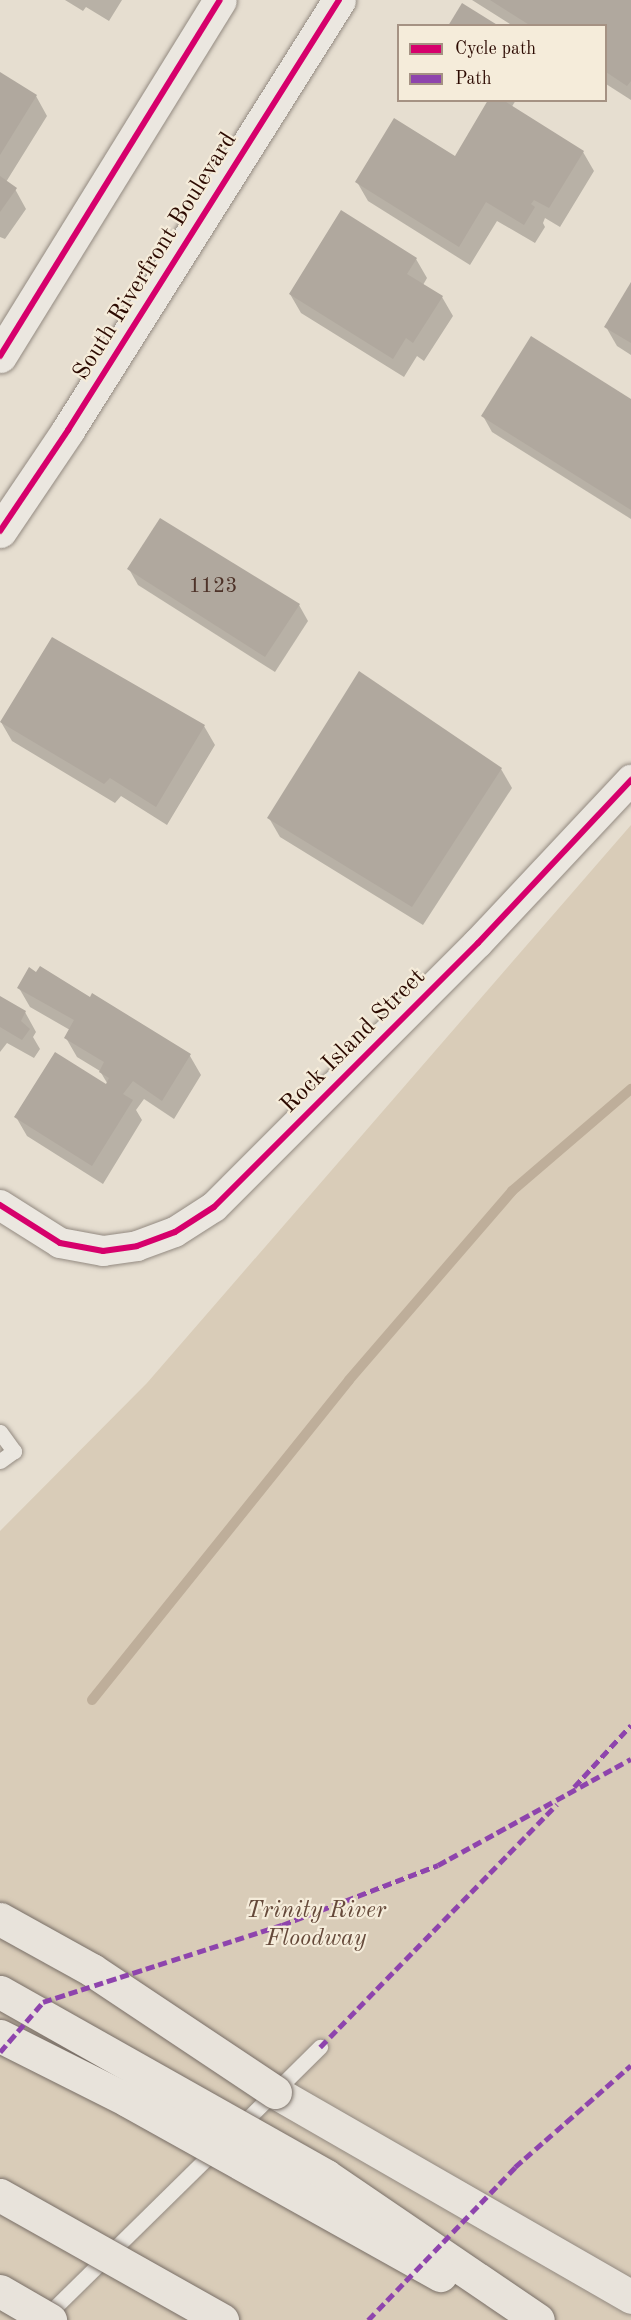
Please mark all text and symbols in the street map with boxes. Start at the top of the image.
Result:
legend [397,24,607,102]
text: Cycle path [455,40,536,58]
text: Path [455,70,491,88]
street label: South Riverfront Boulevard [68,128,244,386]
house number: 1123 [189,574,237,600]
street label: Rock Island Street [276,964,432,1120]
park label: Trinity River Floodway [246,1898,386,1954]

